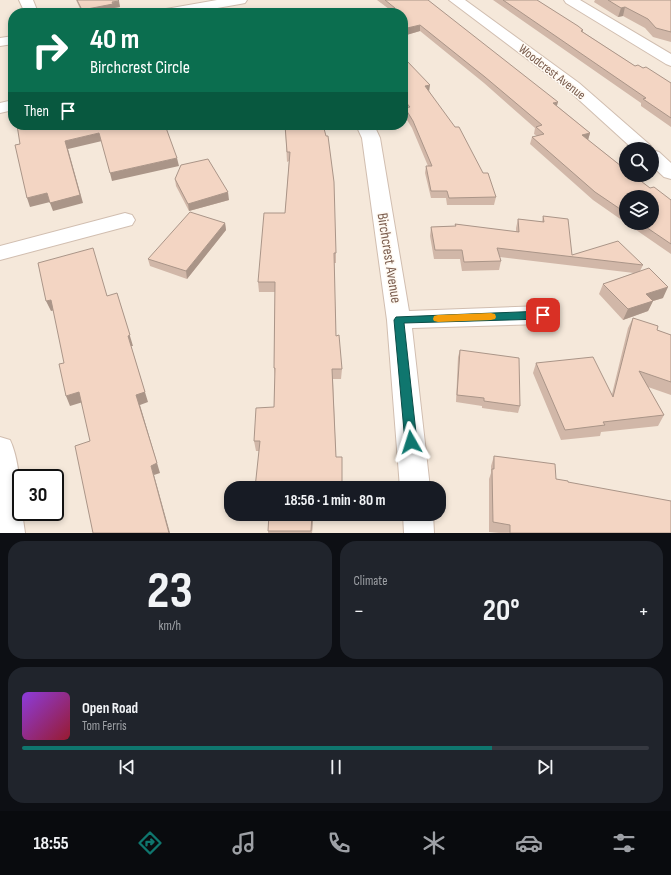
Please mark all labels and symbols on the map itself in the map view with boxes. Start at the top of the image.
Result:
street label: Woodcrest Avenue [515,41,589,103]
street label: Birchcrest Avenue [373,212,405,304]
pin [526,298,560,332]
position arrow [390,421,432,463]
speed limit sign: 30 [12,469,64,521]

